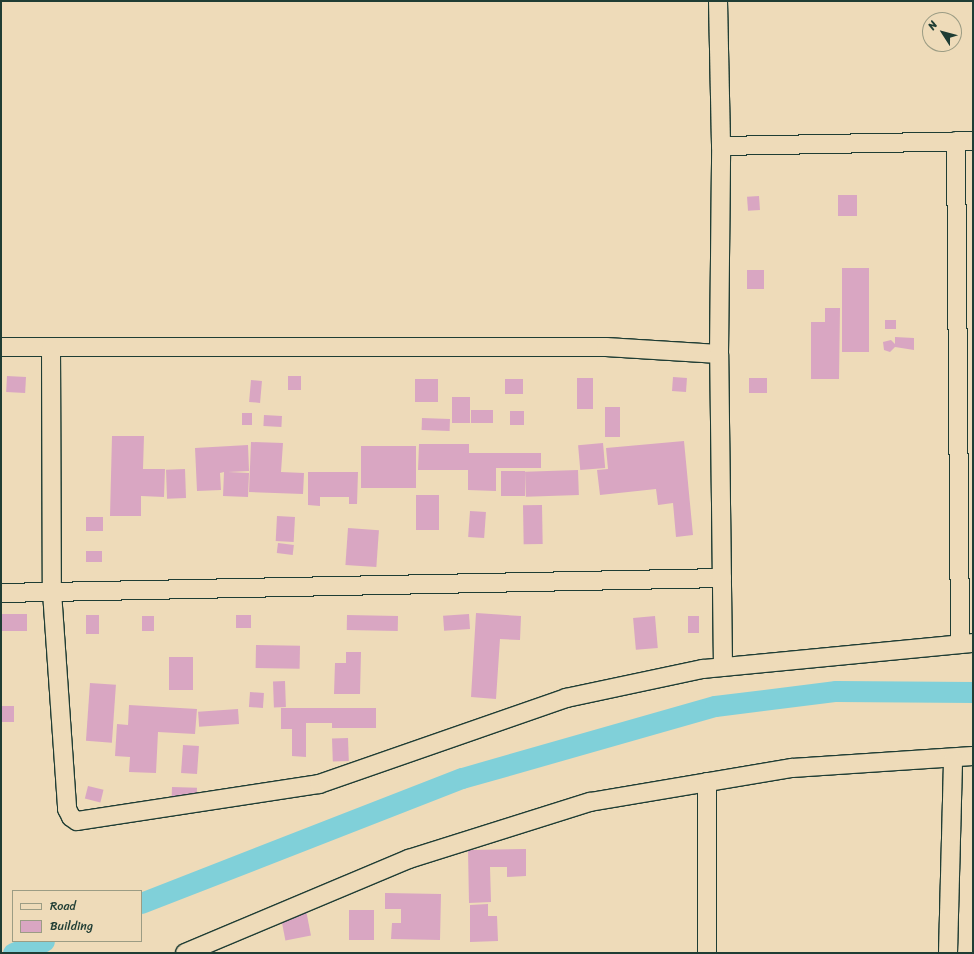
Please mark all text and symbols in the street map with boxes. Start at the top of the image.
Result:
north arrow [922,12,962,52]
text: N [923,17,943,34]
legend [12,890,142,942]
text: Road [50,895,76,917]
text: Building [50,915,93,937]

